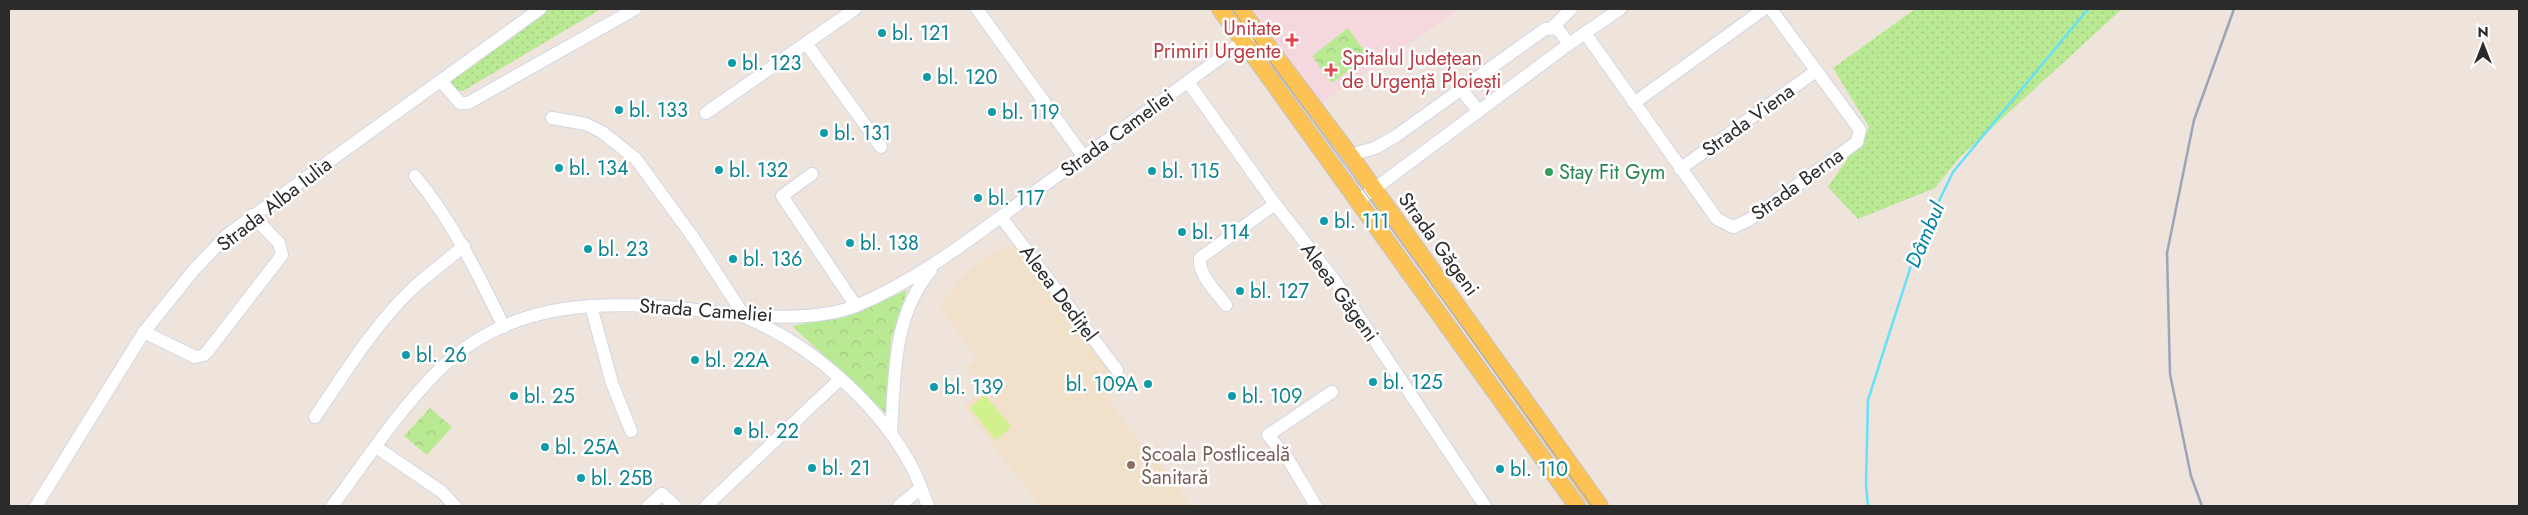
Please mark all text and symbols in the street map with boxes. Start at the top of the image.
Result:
place label: Unitate Primiri Urgente [1153,14,1281,66]
place label: bl. 121 [892,19,949,48]
north arrow [2458,20,2508,70]
text: N [2477,22,2489,42]
marker: bl. 121 [876,27,888,39]
marker: Unitate Primiri Urgente [1285,33,1299,47]
place label: Spitalul Județean de Urgență Ploiești [1342,44,1502,96]
place label: bl. 123 [742,49,801,78]
marker: bl. 123 [726,57,738,69]
place label: bl. 120 [937,63,997,92]
marker: Spitalul Județean de Urgență Ploiești [1324,63,1338,77]
marker: bl. 120 [921,71,933,83]
street label: Strada Viena [1696,77,1801,164]
street label: Strada Cameliei [1055,82,1180,184]
place label: bl. 133 [629,96,688,125]
place label: bl. 119 [1002,98,1060,127]
marker: bl. 133 [613,104,625,116]
marker: bl. 119 [986,106,998,118]
place label: bl. 131 [834,119,891,148]
marker: bl. 131 [818,127,830,139]
street label: Strada Berna [1745,141,1849,228]
street label: Strada Alba Iulia [211,150,338,259]
place label: bl. 134 [569,154,629,183]
place label: bl. 132 [729,156,788,185]
place label: bl. 115 [1162,157,1219,186]
place label: Stay Fit Gym [1559,158,1665,187]
marker: bl. 134 [553,162,565,174]
marker: bl. 132 [713,164,725,176]
marker: bl. 115 [1146,165,1158,177]
marker: Stay Fit Gym [1543,166,1555,178]
place label: bl. 117 [988,184,1045,213]
street label: Strada Găgeni [1391,186,1486,302]
marker: bl. 117 [972,192,984,204]
water label: Dâmbul [1898,196,1953,272]
place label: bl. 111 [1334,207,1389,236]
marker: bl. 111 [1318,215,1330,227]
place label: bl. 114 [1192,218,1250,247]
marker: bl. 114 [1176,226,1188,238]
place label: bl. 138 [860,229,919,258]
place label: bl. 23 [598,235,648,264]
marker: bl. 138 [844,237,856,249]
street label: Aleea Găgeni [1294,237,1386,348]
street label: Aleea Dedițel [1013,239,1105,348]
marker: bl. 23 [582,243,594,255]
place label: bl. 136 [743,245,802,274]
marker: bl. 136 [727,253,739,265]
place label: bl. 127 [1250,277,1309,306]
marker: bl. 127 [1234,285,1246,297]
street label: Strada Cameliei [638,291,774,330]
place label: bl. 26 [416,341,467,370]
place label: bl. 22A [705,346,770,375]
marker: bl. 26 [400,349,412,361]
marker: bl. 22A [689,354,701,366]
place label: bl. 125 [1383,368,1443,397]
place label: bl. 109A [1066,370,1139,399]
place label: bl. 139 [944,373,1003,402]
marker: bl. 125 [1367,376,1379,388]
marker: bl. 109A [1142,378,1154,390]
marker: bl. 139 [928,381,940,393]
place label: bl. 25 [524,382,575,411]
place label: bl. 109 [1242,382,1303,411]
marker: bl. 25 [508,390,520,402]
marker: bl. 109 [1226,390,1238,402]
place label: bl. 22 [748,417,799,446]
marker: bl. 22 [732,425,744,437]
place label: bl. 25A [555,433,620,462]
place label: Școala Postliceală Sanitară [1141,440,1290,492]
marker: bl. 25A [539,441,551,453]
place label: bl. 21 [822,454,870,483]
place label: bl. 110 [1510,455,1568,484]
marker: Școala Postliceală Sanitară [1125,459,1137,471]
marker: bl. 21 [806,462,818,474]
marker: bl. 110 [1494,463,1506,475]
place label: bl. 25B [591,464,653,493]
marker: bl. 25B [575,472,587,484]

